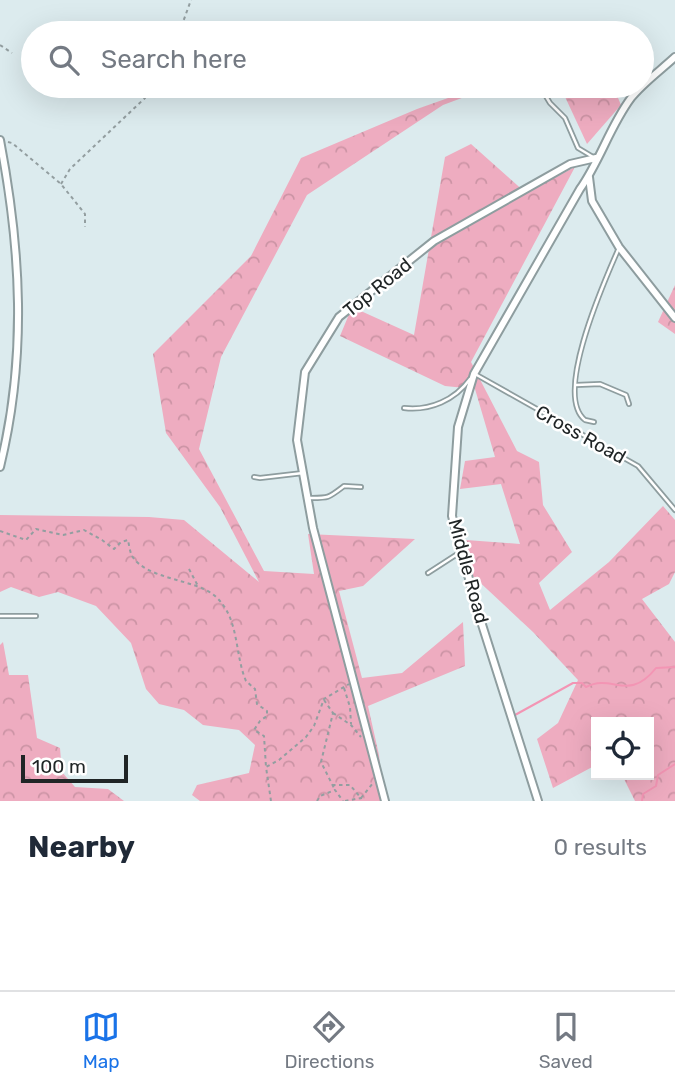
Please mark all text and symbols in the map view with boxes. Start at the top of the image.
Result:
search box [21,21,654,98]
icon: search [45,41,83,79]
text: Search here [101,44,247,75]
street label: Top Road [339,253,416,322]
street label: Cross Road [532,400,630,469]
street label: Middle Road [444,516,494,626]
map controls [591,717,654,780]
button: locate [591,717,654,780]
scale bar [21,752,128,784]
text: 100 m [32,755,86,778]
text: Nearby [28,829,135,865]
text: 0 results [553,833,647,861]
tab: Map [82,1008,120,1073]
tab: Directions [284,1008,374,1073]
tab: Saved [539,1008,593,1073]

